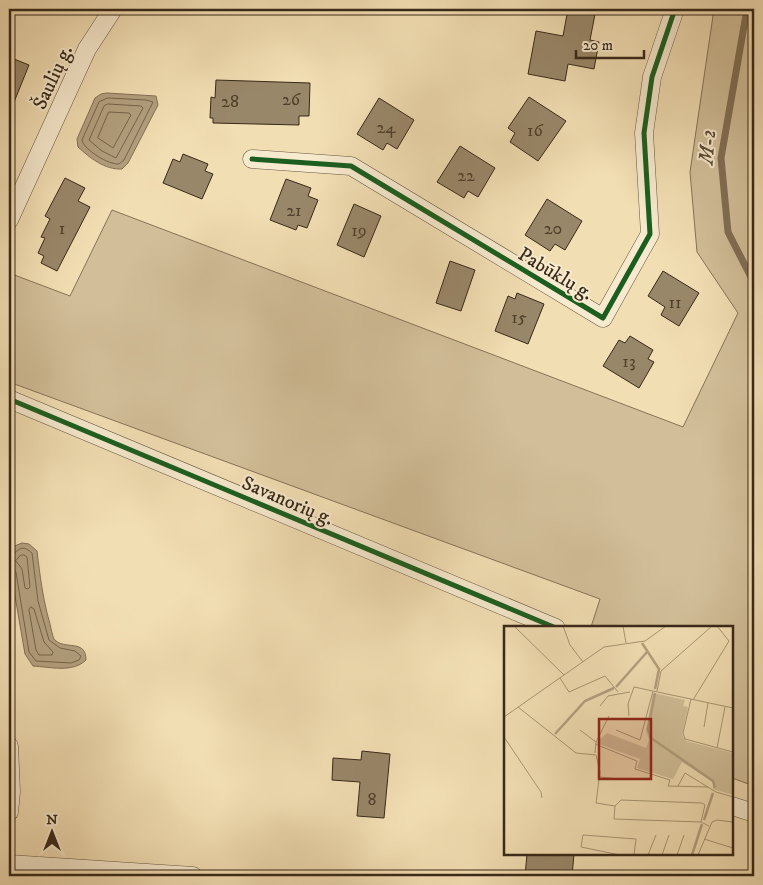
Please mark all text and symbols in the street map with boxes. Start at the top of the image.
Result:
scale bar [576,28,643,60]
text: 20 m [583,36,613,55]
street label: Šaulių g. [27,41,79,114]
house number: 26 [282,89,301,111]
house number: 28 [221,91,239,113]
house number: 24 [376,117,396,139]
house number: 16 [527,120,544,142]
water label: M-2 [693,129,722,167]
house number: 22 [457,165,475,187]
house number: 21 [286,200,302,222]
house number: 1 [59,218,65,240]
house number: 20 [544,218,562,240]
house number: 19 [351,220,367,242]
street label: Pabūklų g. [513,242,597,306]
house number: 11 [668,292,682,314]
house number: 15 [511,307,527,329]
house number: 13 [622,351,636,373]
street label: Savanorių g. [238,471,337,532]
inset map [504,626,733,855]
house number: 8 [367,789,377,811]
north arrow [28,808,78,858]
text: N [46,811,58,829]

